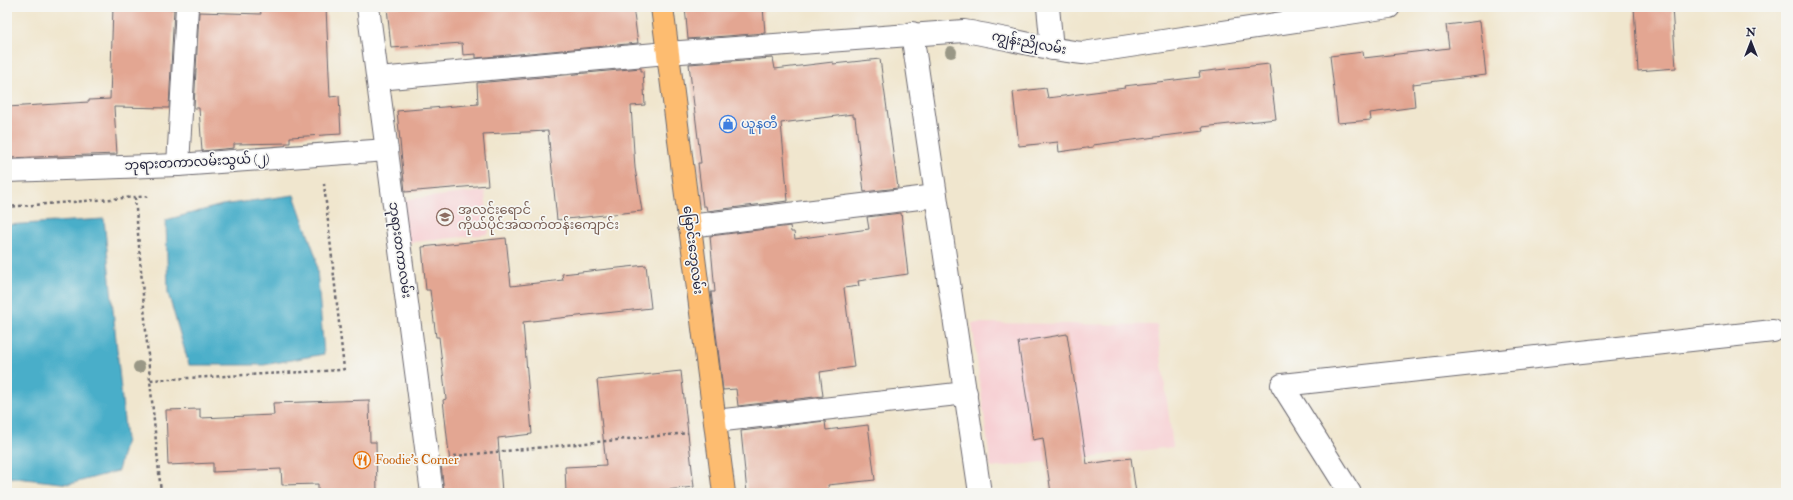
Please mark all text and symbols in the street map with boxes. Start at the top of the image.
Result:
north arrow [1731,22,1771,62]
text: N [1745,26,1757,39]
street label: ကျွန်းညိုလမ်း [990,27,1068,61]
shop icon: ယူနတီ [718,114,738,134]
place label: ယူနတီ [741,115,778,134]
street label: ဘုရားတကာလမ်းသွယ် (၂) [124,149,270,176]
street label: ဘုရားတကာလမ်း [383,201,416,299]
place label: အလင်းရောင် ကိုယ်ပိုင်အထက်တန်းကျောင်း [458,201,619,235]
street label: မြောင်းဘွေလမ်း [678,205,707,296]
school or university icon: အလင်းရောင် ကိုယ်ပိုင်အထက်တန်းကျောင်း [435,207,455,227]
restaurant icon: Foodie's Corner [352,450,372,470]
place label: Foodie's Corner [375,452,459,468]

